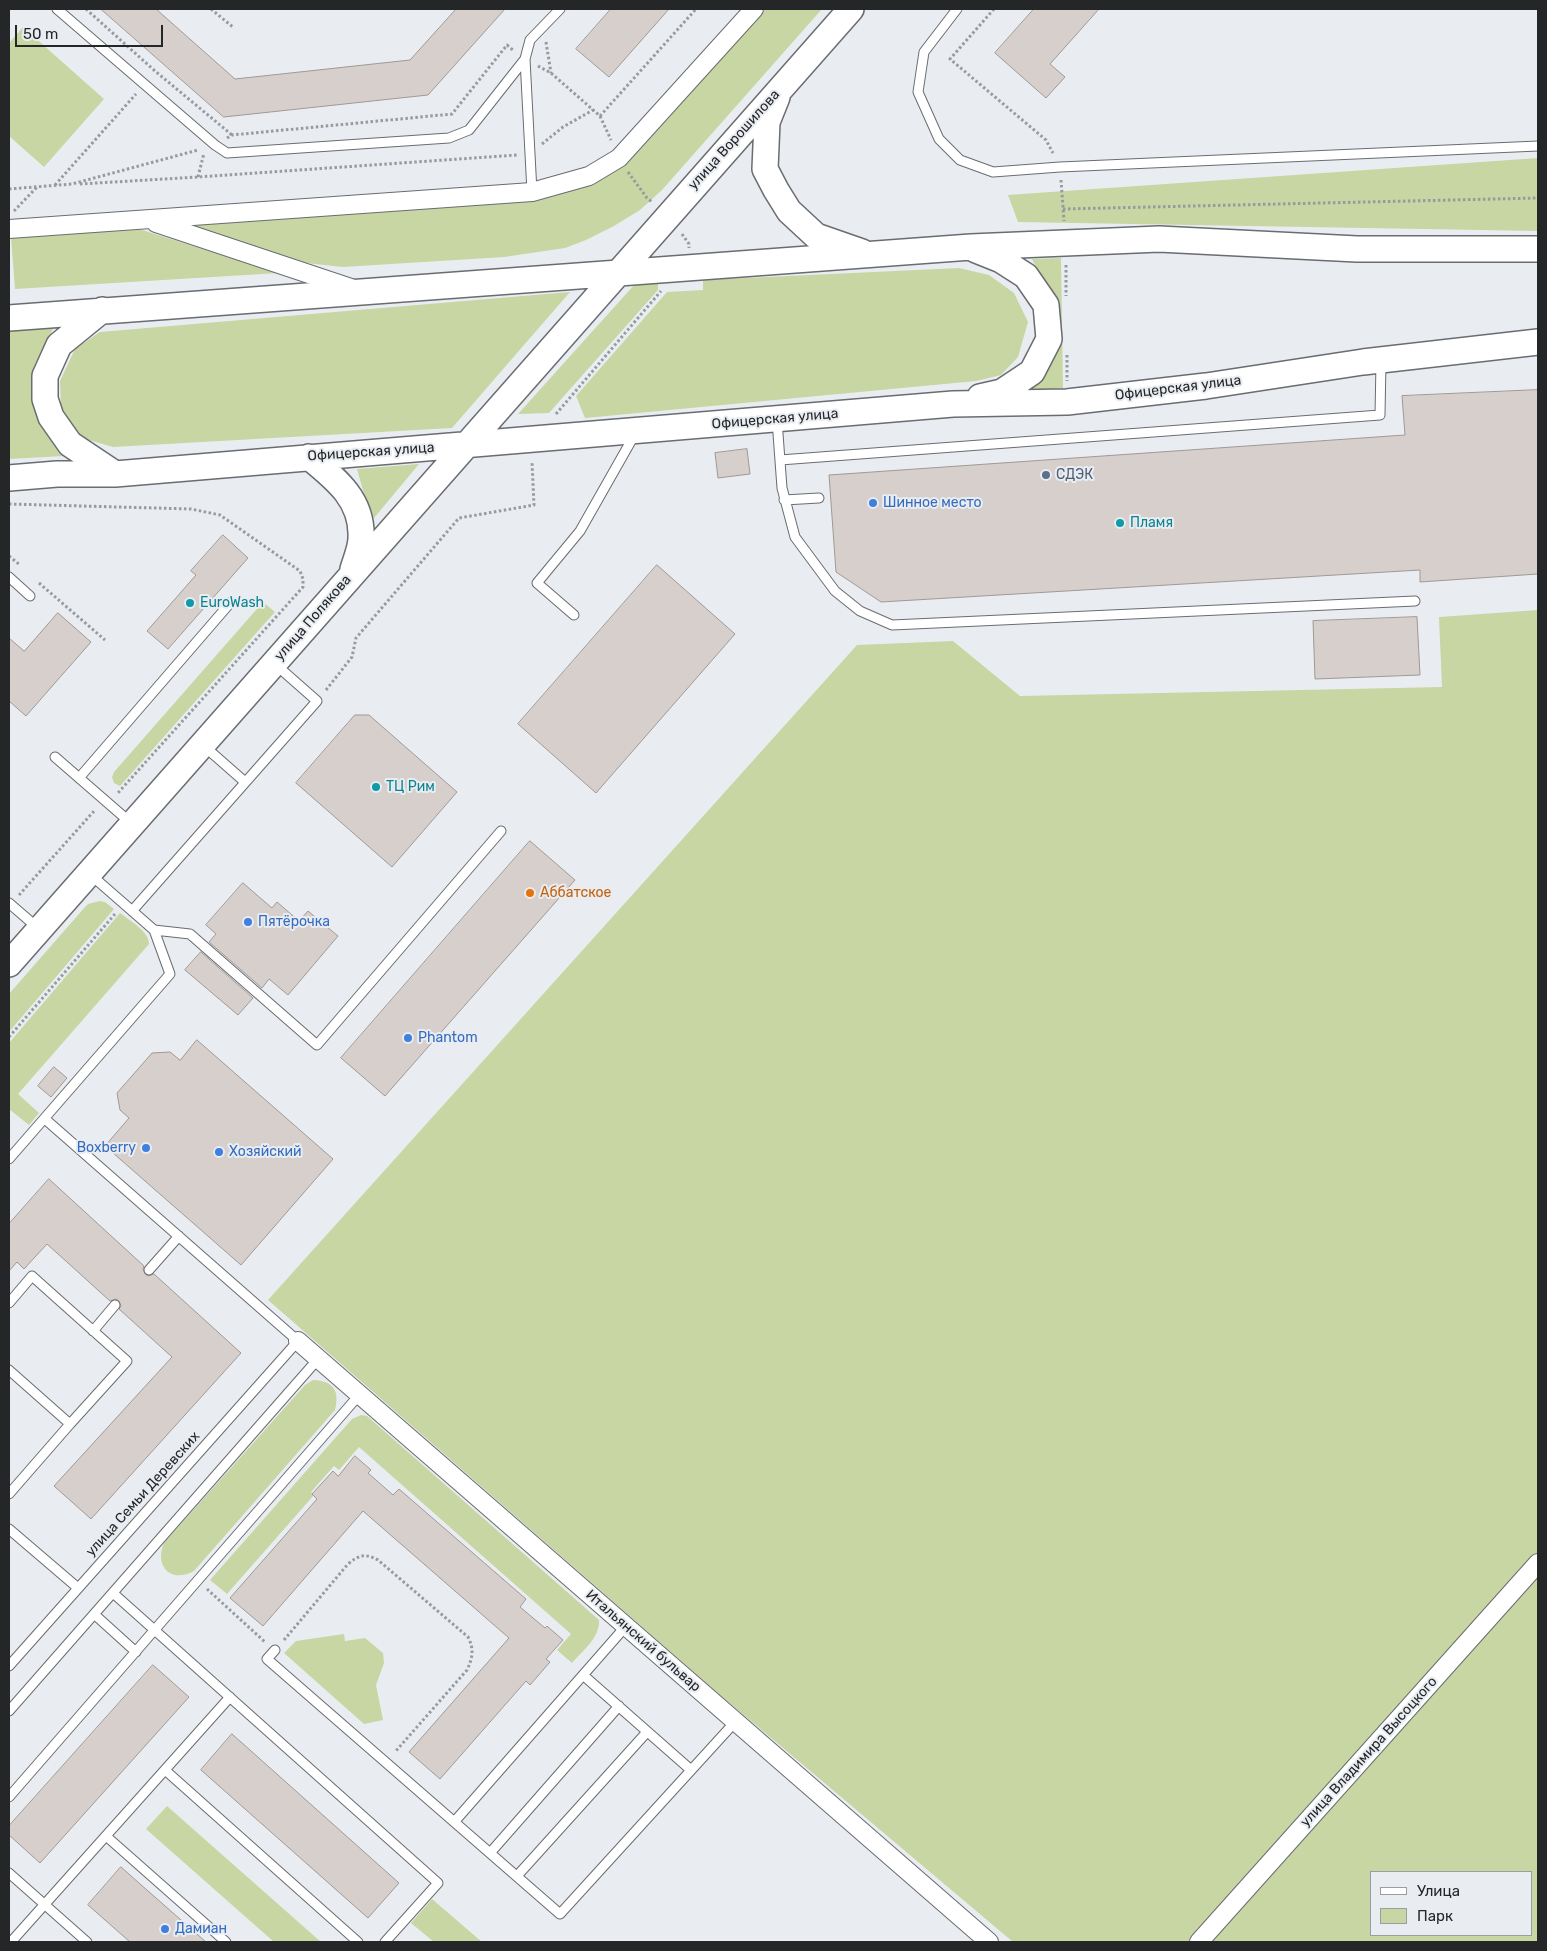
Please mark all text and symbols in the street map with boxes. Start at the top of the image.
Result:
scale bar [18,15,165,47]
text: 50 m [23,25,58,43]
street label: улица Ворошилова [685,87,783,193]
street label: Офицерская улица [1114,372,1242,404]
street label: Офицерская улица [711,405,839,433]
street label: Офицерская улица [307,439,435,465]
place label: СДЭК [1056,467,1093,483]
marker: СДЭК [1040,469,1052,481]
place label: Шинное место [883,495,982,511]
marker: Шинное место [867,497,879,509]
place label: Пламя [1130,515,1173,531]
marker: Пламя [1114,517,1126,529]
street label: улица Полякова [271,572,355,664]
place label: EuroWash [200,595,264,611]
marker: EuroWash [184,597,196,609]
place label: ТЦ Рим [386,779,435,795]
marker: ТЦ Рим [370,781,382,793]
place label: Аббатское [540,885,611,901]
marker: Аббатское [524,887,536,899]
place label: Пятёрочка [258,914,330,930]
marker: Пятёрочка [242,916,254,928]
place label: Phantom [418,1030,478,1046]
marker: Phantom [402,1032,414,1044]
place label: Boxberry [77,1140,136,1156]
marker: Boxberry [140,1142,152,1154]
place label: Хозяйский [229,1144,302,1160]
marker: Хозяйский [213,1146,225,1158]
street label: улица Семьи Деревских [82,1428,204,1560]
street label: Итальянский бульвар [582,1587,704,1695]
street label: улица Владимира Высоцкого [1297,1673,1441,1831]
legend [1370,1871,1532,1936]
text: Улица [1417,1882,1460,1900]
text: Парк [1417,1907,1453,1925]
place label: Дамиан [175,1921,227,1937]
marker: Дамиан [159,1923,171,1935]

